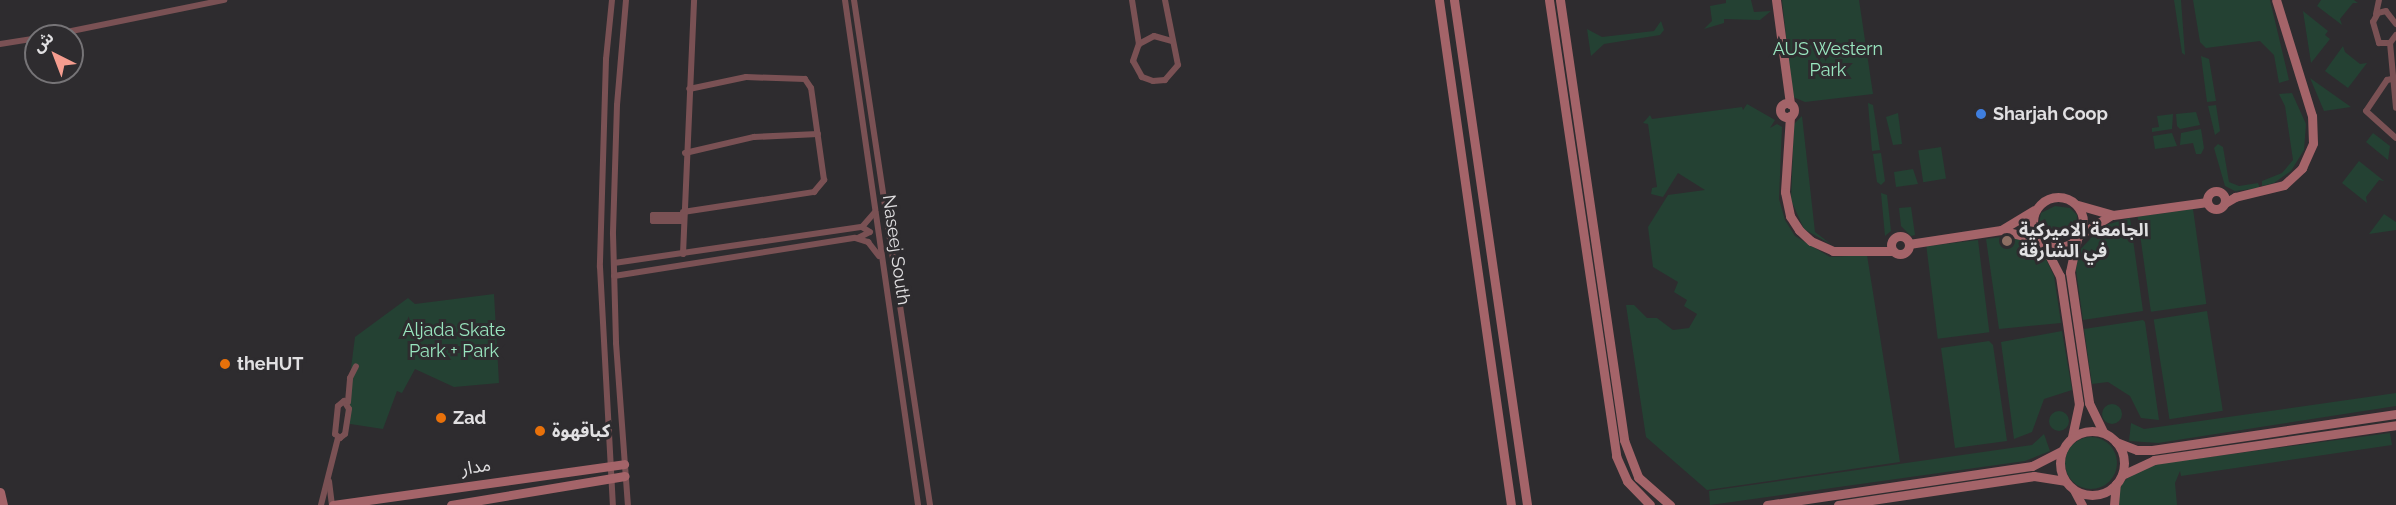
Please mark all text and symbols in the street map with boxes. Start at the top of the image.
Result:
north arrow [24,24,84,84]
text: ش [28,27,57,56]
park label: AUS Western Park [1773,39,1883,82]
place label: Sharjah Coop [1993,103,2108,125]
marker: Sharjah Coop [1974,107,1988,121]
street label: Naseej South [878,194,914,306]
place label: الجامعة الاميركية في الشارقة [2019,220,2149,262]
marker: الجامعة الاميركية في الشارقة [2000,234,2014,248]
park label: Aljada Skate Park + Park [402,320,506,362]
place label: theHUT [237,353,304,375]
marker: theHUT [218,357,232,371]
place label: Zad [453,407,486,429]
marker: Zad [434,411,448,425]
place label: كباقهوة [552,420,610,442]
marker: كباقهوة [533,424,547,438]
street label: مدار [460,454,492,480]

